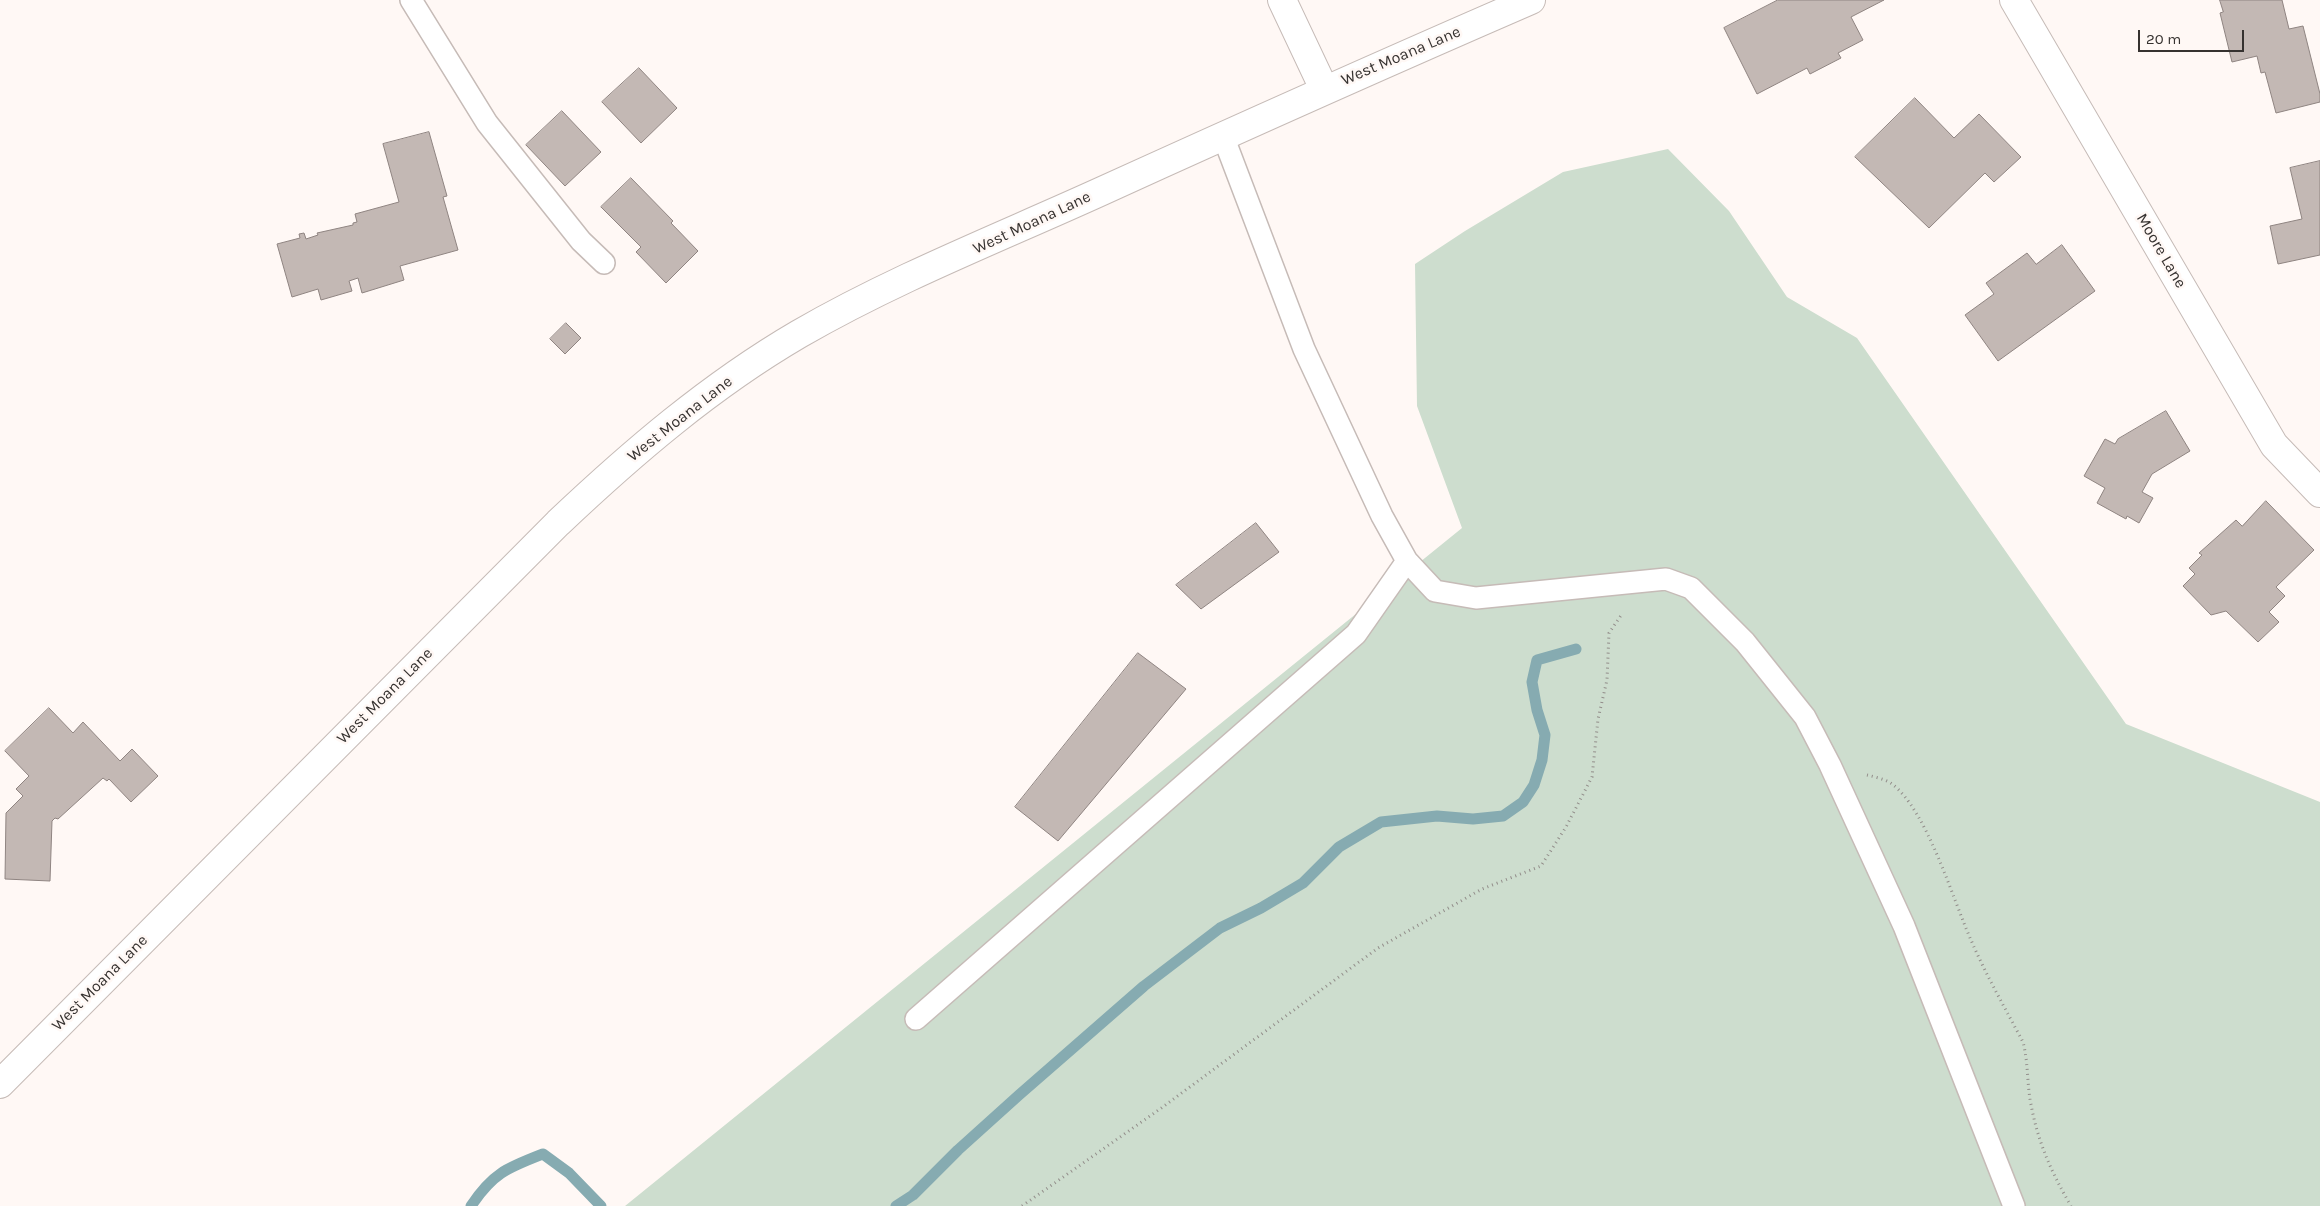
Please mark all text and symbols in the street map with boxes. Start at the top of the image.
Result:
scale bar [2140,20,2246,52]
street label: West Moana Lane [1338,22,1464,90]
text: 20 m [2146,30,2181,48]
street label: West Moana Lane [970,187,1094,259]
street label: Moore Lane [2132,210,2190,292]
street label: West Moana Lane [624,372,736,466]
street label: West Moana Lane [333,644,437,748]
street label: West Moana Lane [48,931,152,1035]

